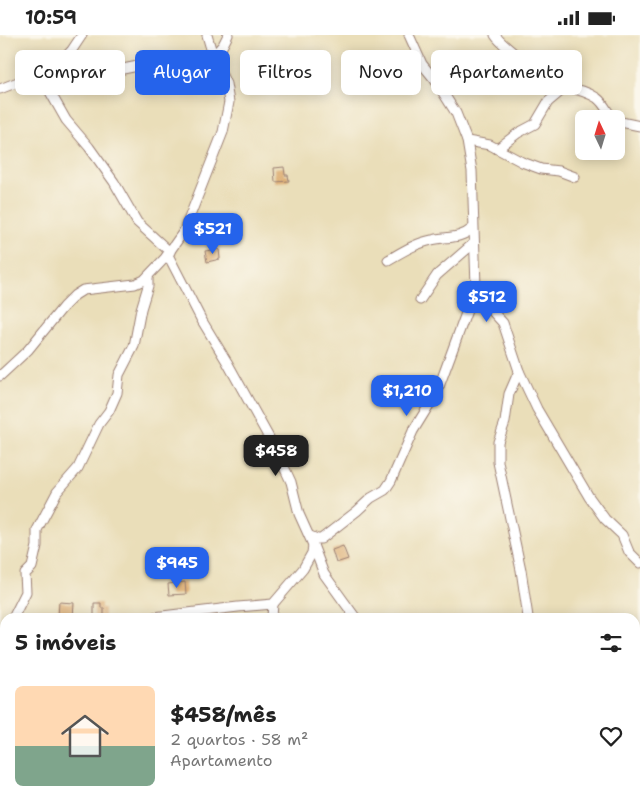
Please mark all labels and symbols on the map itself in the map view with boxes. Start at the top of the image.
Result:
north arrow [575,110,625,160]
pin: $521 [183,213,243,255]
pin: $512 [457,281,517,323]
pin: $1,210 [366,375,448,417]
pin: $458 [246,435,306,477]
pin: $945 [147,547,207,589]

